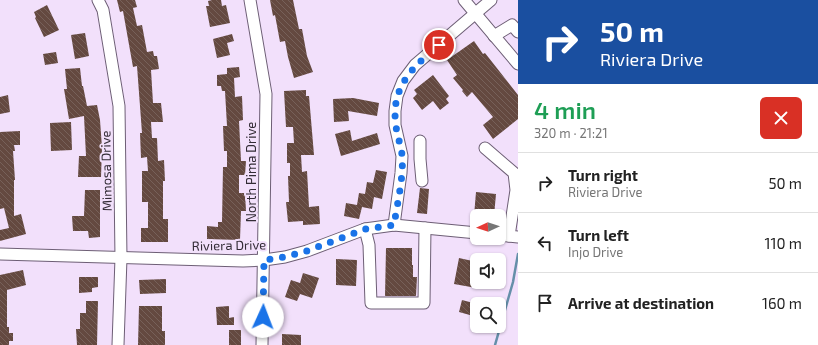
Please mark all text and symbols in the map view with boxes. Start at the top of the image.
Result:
text: 50 m [600,14,664,48]
icon: right [534,16,586,68]
pin [422,28,456,62]
icon: arrive [428,34,450,56]
text: Riviera Drive [600,48,703,70]
text: 4 min [534,95,596,124]
button: close [760,97,802,139]
street label: North Pima Drive [243,122,259,222]
text: 320 m · 21:21 [534,125,608,141]
street label: Mimosa Drive [97,130,115,212]
text: Turn right [568,166,638,184]
icon: right [534,172,556,194]
text: 50 m [768,174,802,192]
text: Riviera Drive [568,184,642,200]
north arrow [470,209,506,245]
map controls [470,209,506,333]
text: Turn left [568,226,629,244]
icon: left [534,232,556,254]
text: 110 m [765,234,802,252]
street label: Riviera Drive [192,236,266,254]
text: Injo Drive [568,244,623,260]
button: sound [470,253,506,289]
icon: arrive [534,292,556,314]
text: Arrive at destination [568,294,714,312]
text: 160 m [762,294,802,312]
position arrow [242,296,284,338]
button: search [470,297,506,333]

